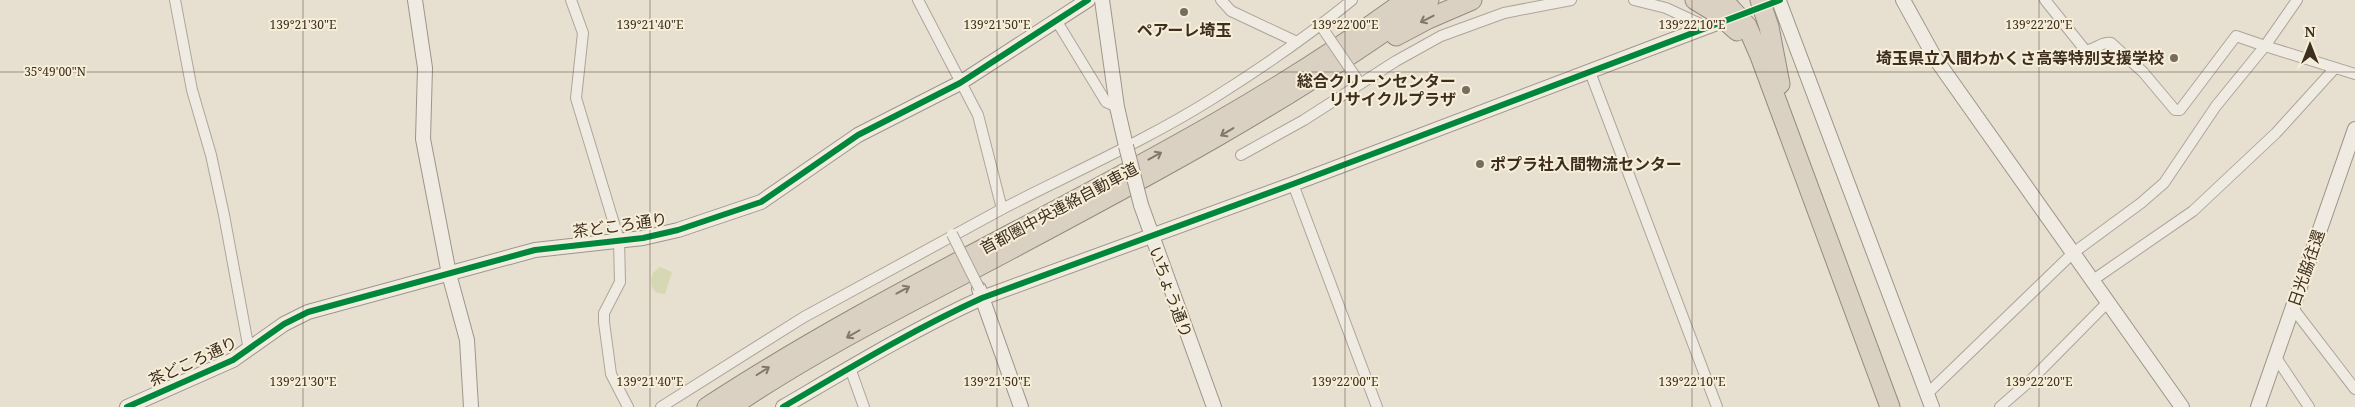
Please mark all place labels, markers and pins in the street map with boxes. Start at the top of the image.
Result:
marker: ペアーレ埼玉 [1178,6,1190,18]
place label: ペアーレ埼玉 [1136,19,1232,41]
place label: 埼玉県立入間わかくさ高等特別支援学校 [1876,47,2164,69]
marker: 埼玉県立入間わかくさ高等特別支援学校 [2168,52,2180,64]
place label: 総合クリーンセンター リサイクルプラザ [1297,70,1456,110]
marker: 総合クリーンセンター リサイクルプラザ [1460,84,1472,96]
place label: ポプラ社入間物流センター [1490,153,1682,175]
marker: ポプラ社入間物流センター [1474,158,1486,170]

